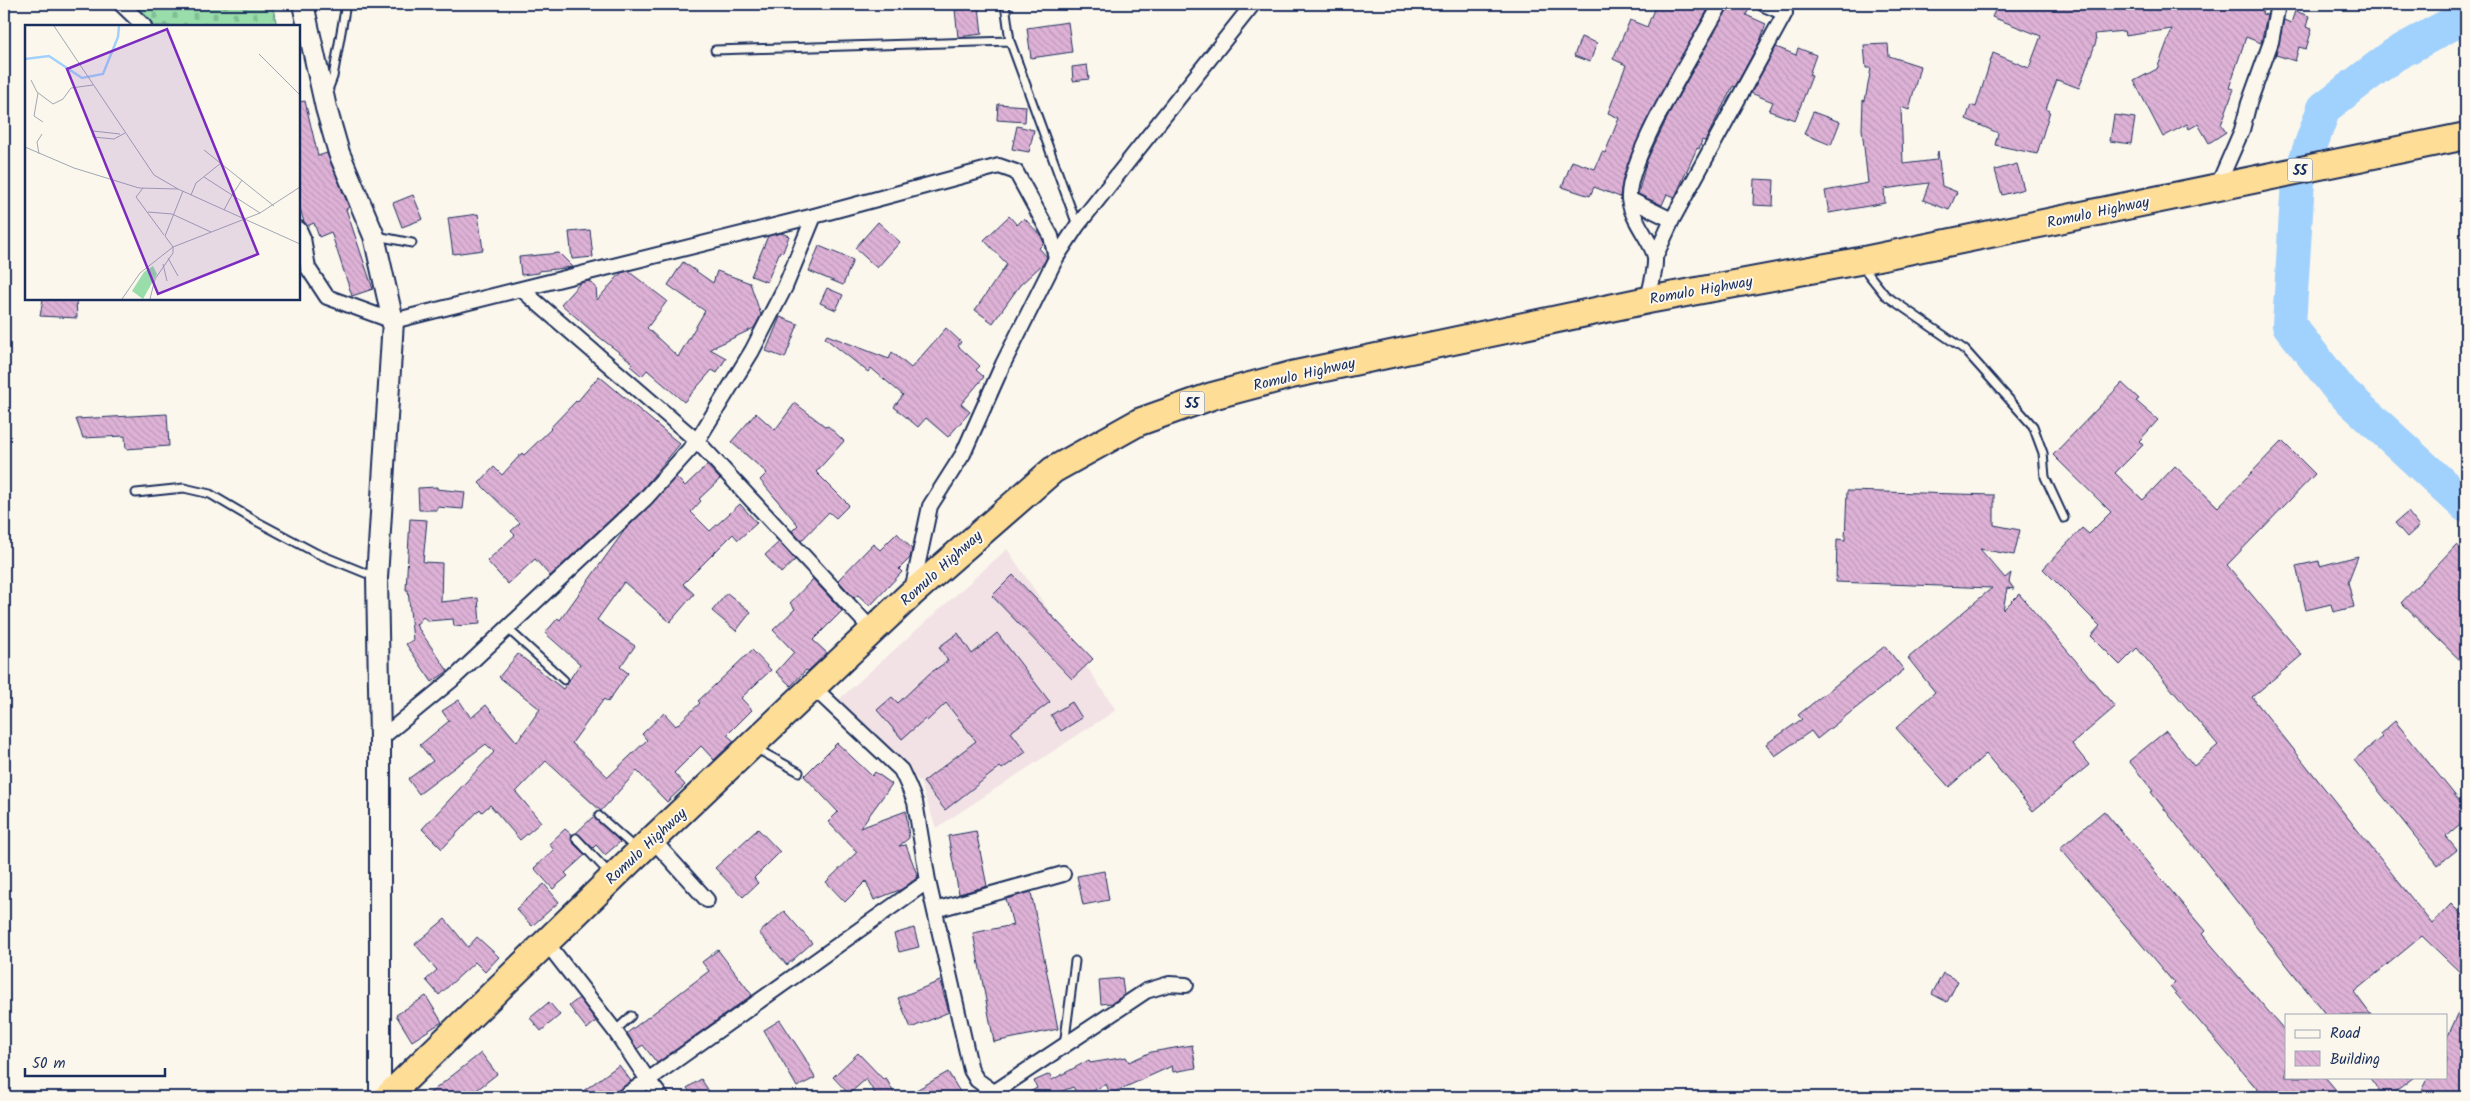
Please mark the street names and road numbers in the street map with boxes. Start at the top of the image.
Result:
road number: 55 [2288,158,2312,182]
street label: Romulo Highway [2045,190,2153,236]
street label: Romulo Highway [1648,270,1755,312]
street label: Romulo Highway [1251,351,1359,398]
road number: 55 [1180,392,1204,414]
street label: Romulo Highway [895,524,989,613]
street label: Romulo Highway [600,802,694,891]

